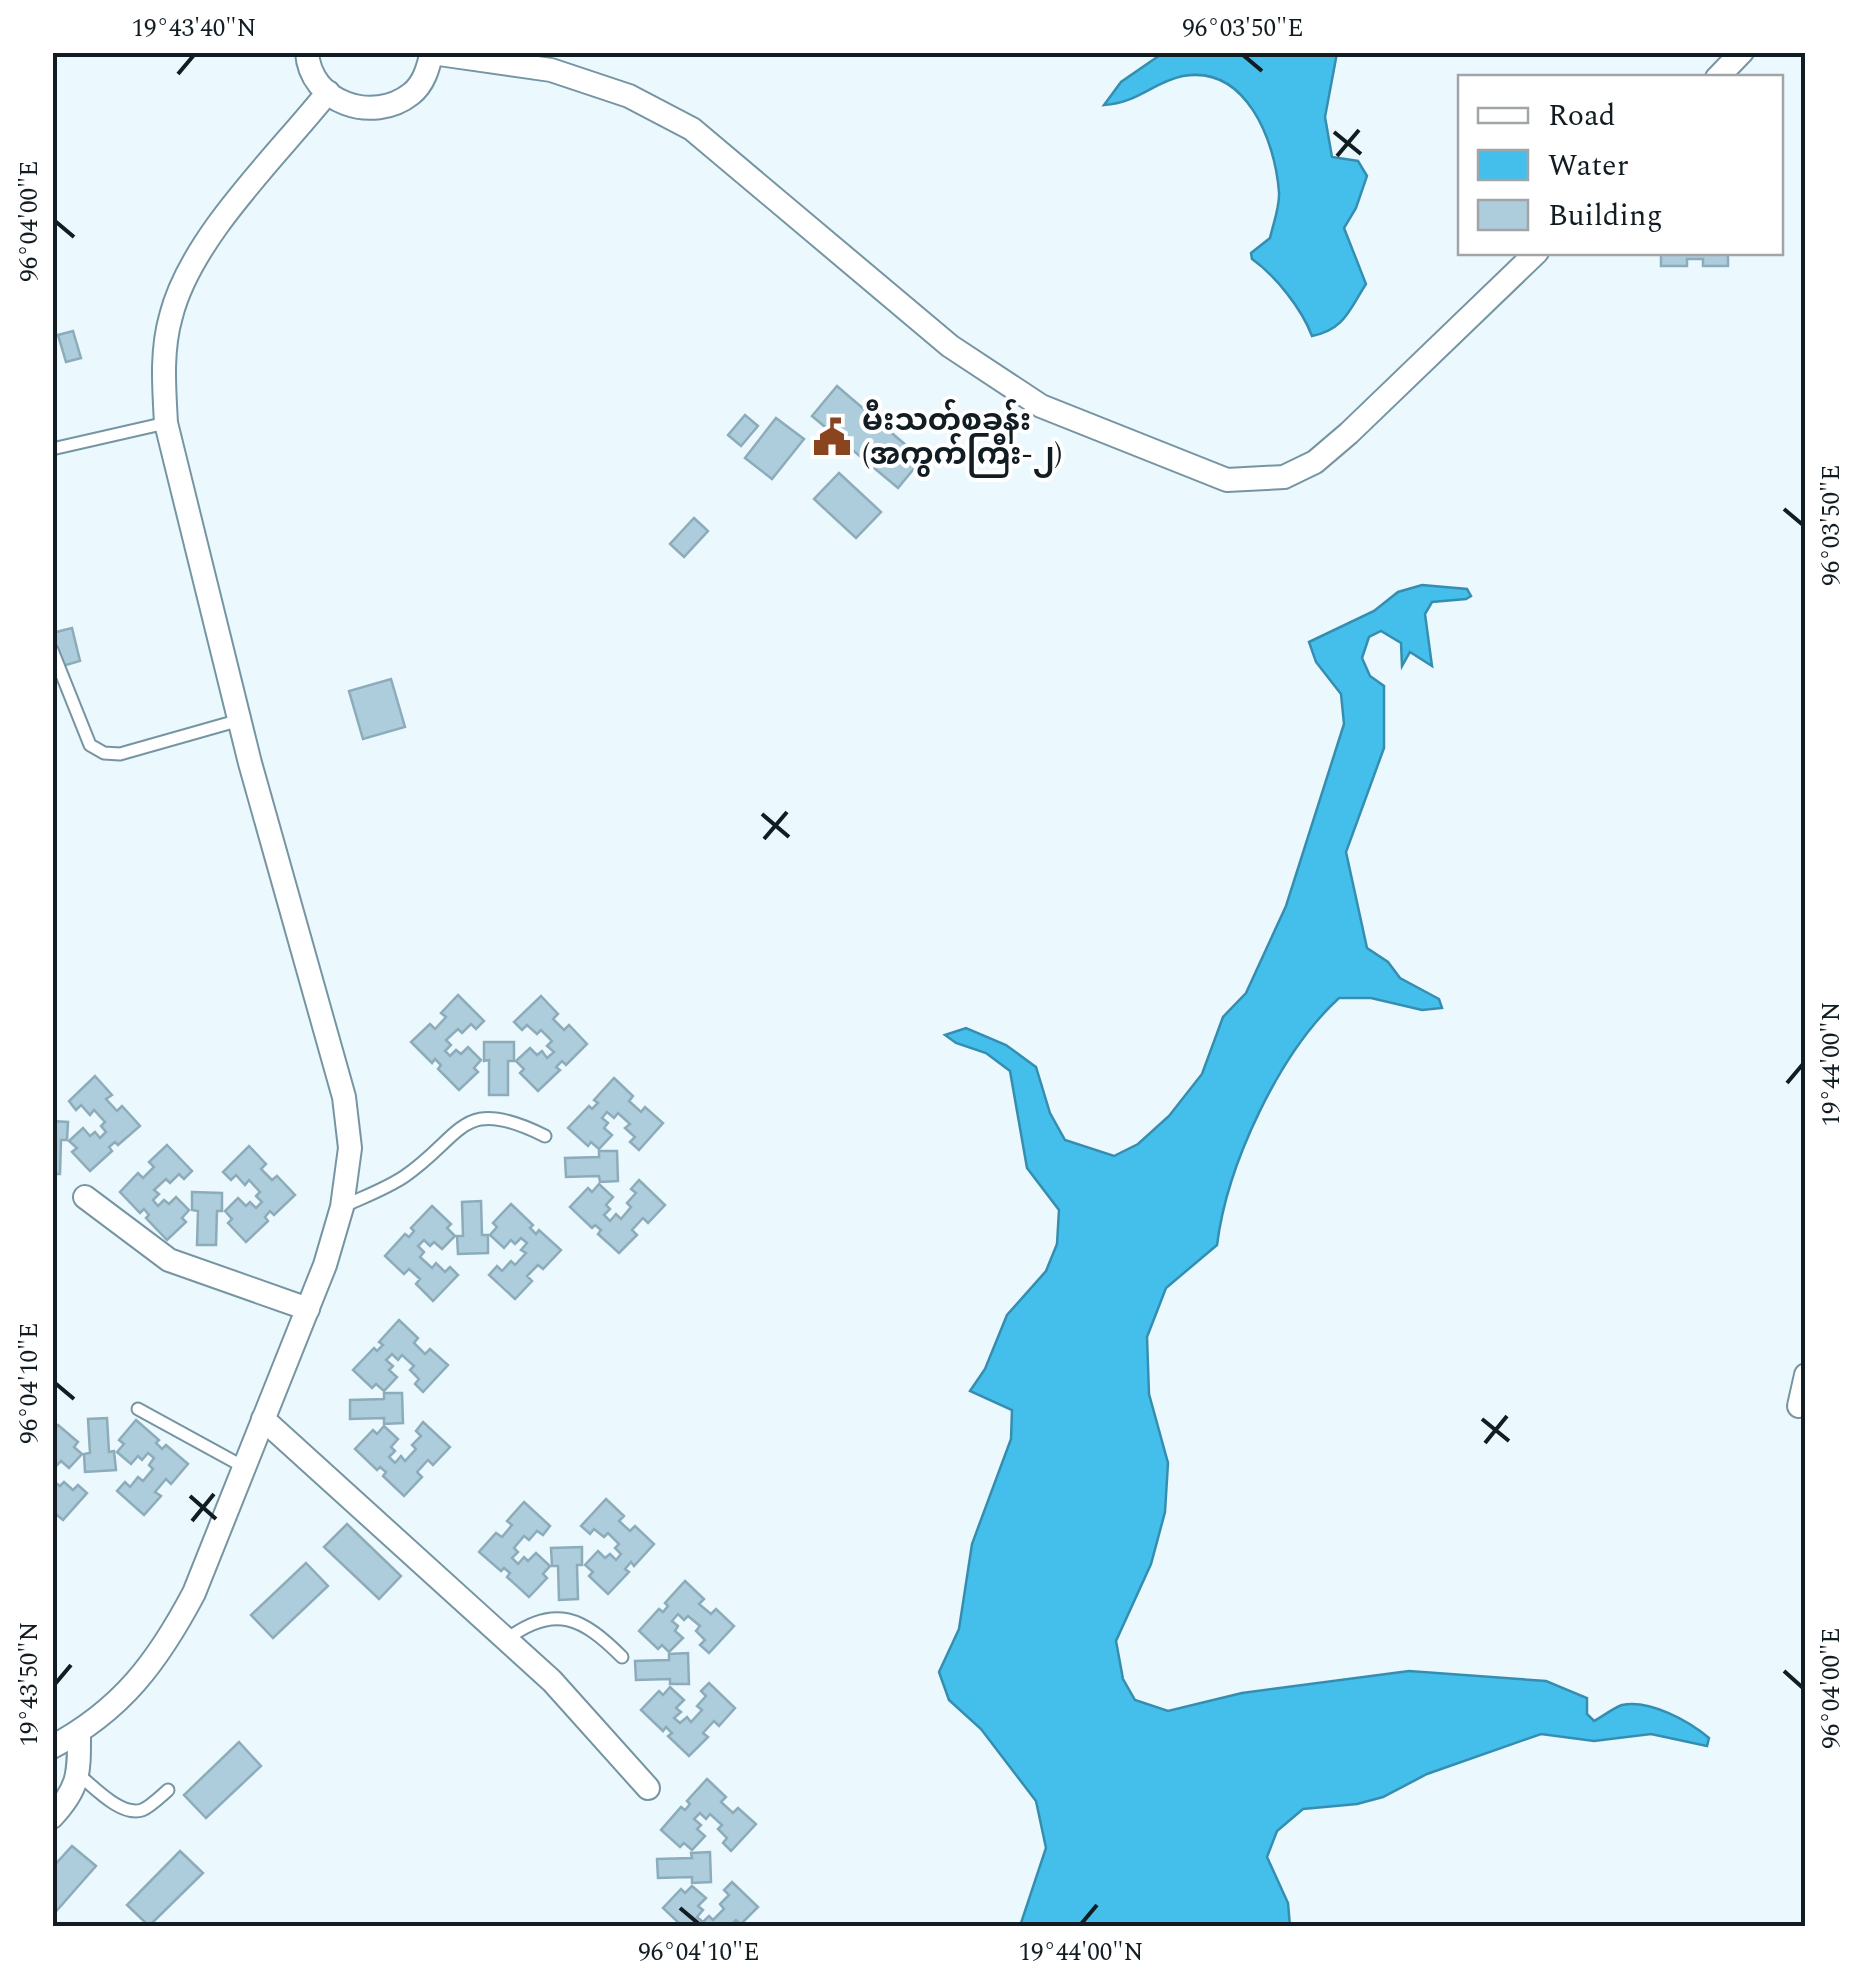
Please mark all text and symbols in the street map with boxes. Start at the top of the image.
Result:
text: 19°43'40"N [132,10,256,48]
text: 96°03'50"E [1182,10,1304,48]
legend [1458,75,1783,255]
text: Road [1548,93,1616,139]
text: Water [1548,143,1629,189]
text: 96°04'00"E [11,160,49,282]
text: Building [1548,193,1663,239]
place label: မီးသတ်စခန်း (အကွက်ကြီး-၂) [862,398,1062,478]
public building icon: မီးသတ်စခန်း (အကွက်ကြီး-၂) [811,416,853,458]
text: 96°03'50"E [1813,464,1851,586]
text: 19°44'00"N [1813,1002,1851,1126]
text: 96°04'10"E [11,1322,49,1444]
text: 19°43'50"N [11,1622,49,1746]
text: 96°04'00"E [1813,1627,1851,1749]
text: 96°04'10"E [638,1934,760,1972]
text: 19°44'00"N [1019,1934,1143,1972]

